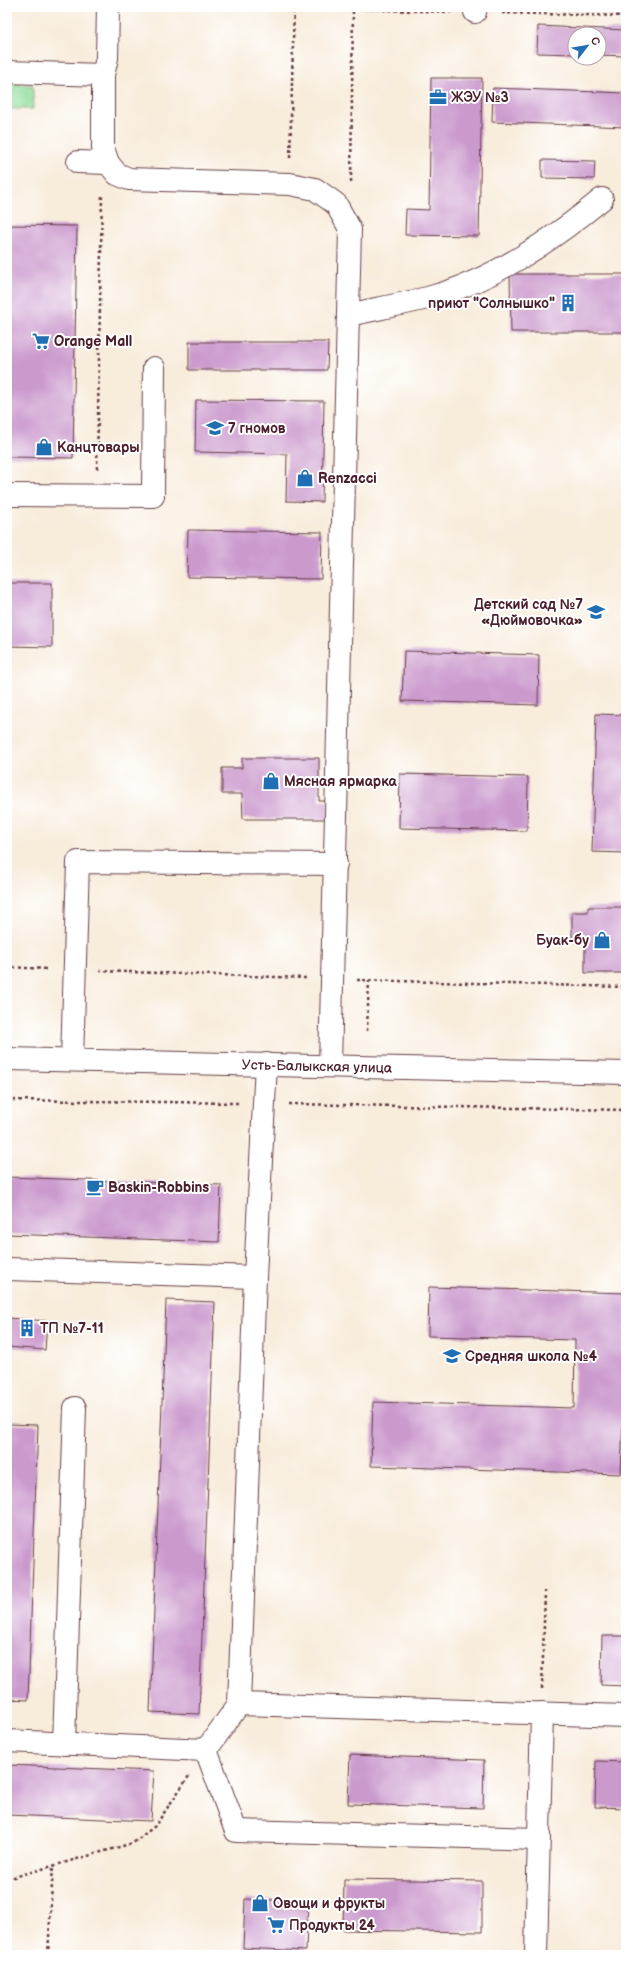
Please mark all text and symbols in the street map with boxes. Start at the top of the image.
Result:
north arrow [567,26,607,66]
text: С [588,34,603,48]
office icon: ЖЭУ №3 [428,87,448,107]
place label: ЖЭУ №3 [451,89,509,106]
building icon: приют "Солнышко" [558,293,578,313]
place label: приют "Солнышко" [428,295,555,312]
supermarket icon: Orange Mall [31,331,51,351]
place label: Orange Mall [54,333,132,350]
school or university icon: 7 гномов [205,418,225,438]
place label: 7 гномов [228,420,286,437]
shop icon: Канцтовары [34,437,54,457]
place label: Канцтовары [57,439,140,456]
shop icon: Renzacci [295,468,315,488]
place label: Renzacci [318,470,377,487]
place label: Детский сад №7 «Дюймовочка» [474,596,583,629]
school or university icon: Детский сад №7 «Дюймовочка» [586,602,606,622]
shop icon: Мясная ярмарка [261,771,281,791]
place label: Мясная ярмарка [284,773,398,790]
shop icon: Буак-бу [592,930,612,950]
place label: Буак-бу [536,932,589,949]
street label: Усть-Балыкская улица [241,1056,393,1077]
cafe icon: Baskin-Robbins [85,1177,105,1197]
place label: Baskin-Robbins [108,1179,209,1196]
building icon: ТП №7-11 [17,1318,37,1338]
place label: ТП №7-11 [40,1320,104,1337]
school or university icon: Средняя школа №4 [442,1346,462,1366]
place label: Средняя школа №4 [465,1348,598,1365]
shop icon: Овощи и фрукты [250,1893,270,1913]
place label: Овощи и фрукты [273,1895,385,1912]
supermarket icon: Продукты 24 [266,1915,286,1935]
place label: Продукты 24 [289,1917,376,1934]

